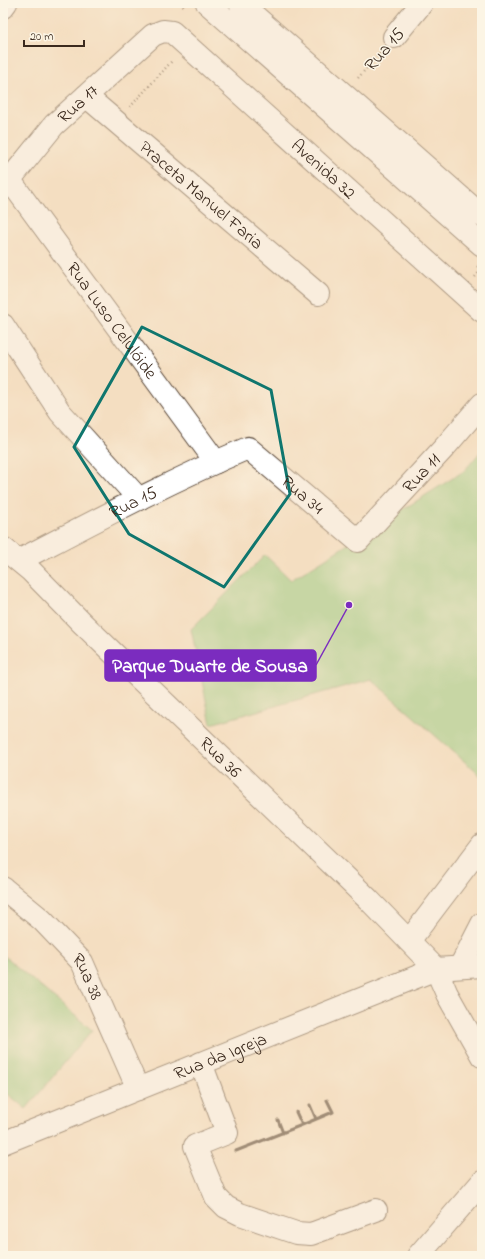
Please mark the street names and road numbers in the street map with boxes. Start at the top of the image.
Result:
street label: Rua 15 [359,23,412,78]
street label: Rua 17 [53,79,106,131]
street label: Avenida 32 [284,134,361,206]
street label: Praceta Manuel Faria [132,136,268,257]
street label: Rua Luso Celulóide [59,257,163,386]
street label: Rua 11 [397,448,448,500]
street label: Rua 34 [274,470,329,522]
street label: Rua 15 [105,481,162,527]
street label: Rua 36 [192,732,246,785]
street label: Rua 38 [65,948,108,1005]
street label: Rua da Igreja [170,1027,271,1088]

